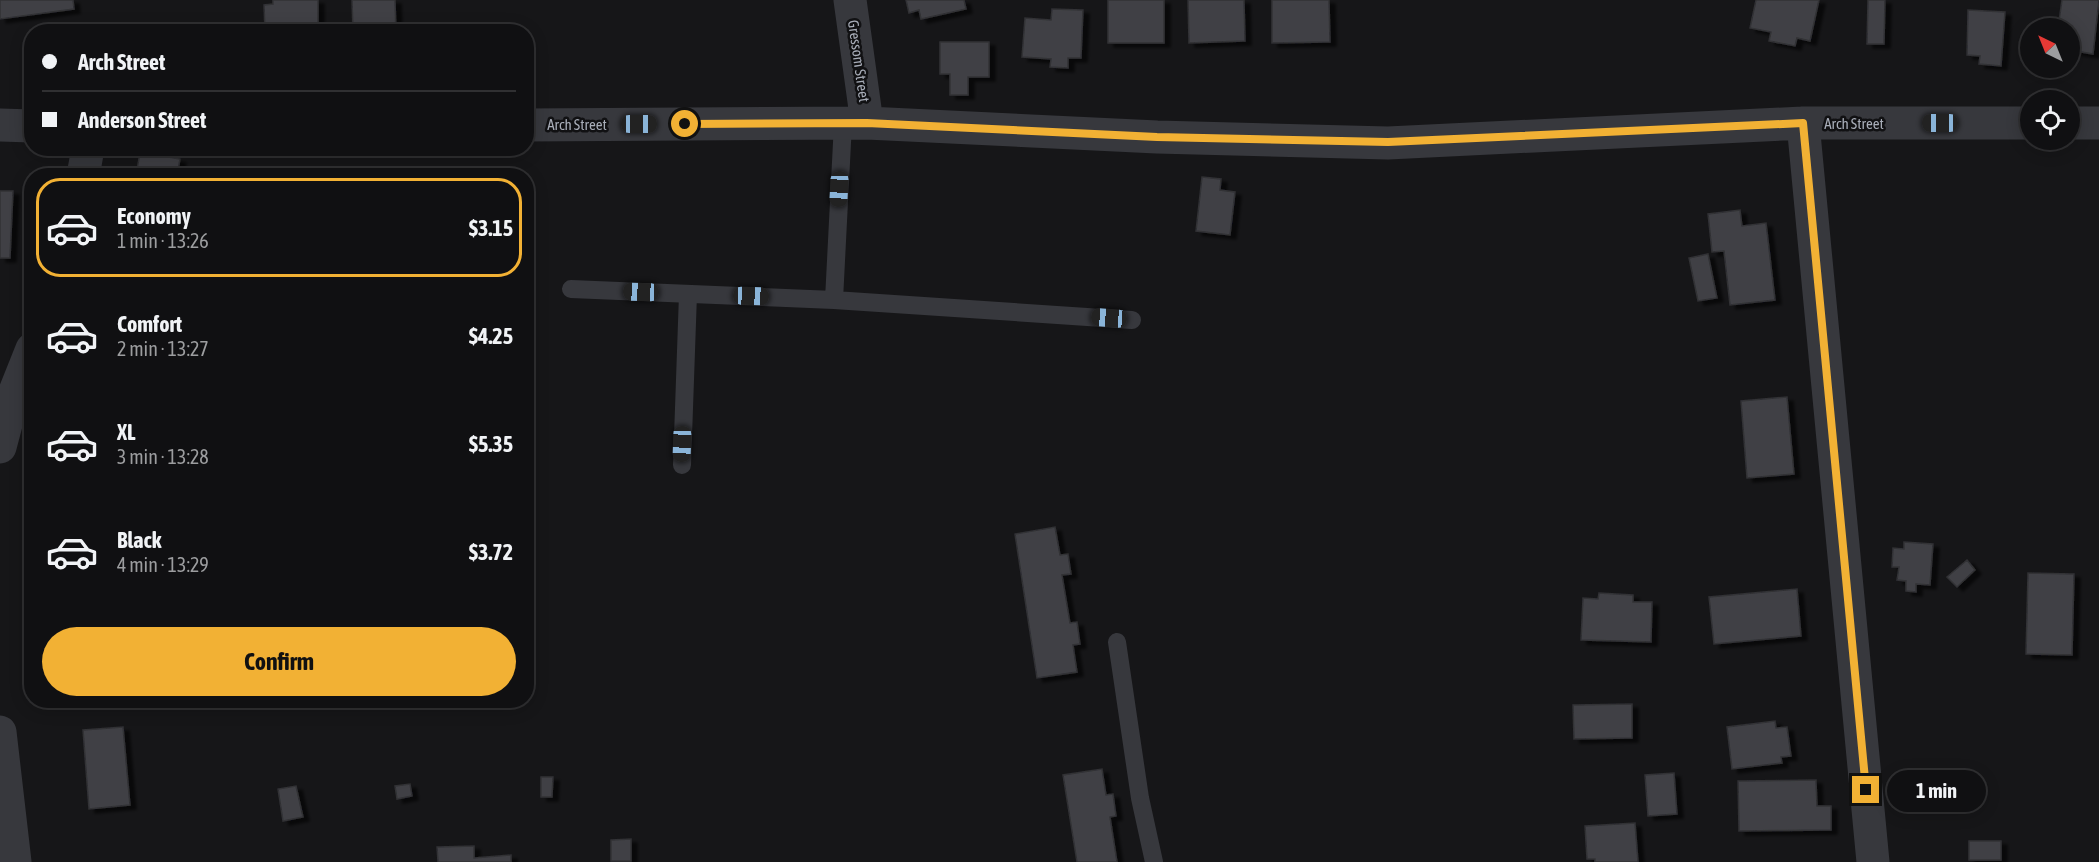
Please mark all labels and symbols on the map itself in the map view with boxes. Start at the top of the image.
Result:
north arrow [2020,18,2080,78]
street label: Gressom Street [845,19,873,103]
route start [671,110,698,137]
car [1922,114,1958,132]
car [621,115,657,133]
street label: Arch Street [1824,115,1884,132]
street label: Arch Street [547,116,607,133]
car [829,171,849,207]
car [623,282,659,302]
car [733,286,769,306]
car [1090,308,1128,328]
car [672,426,692,462]
callout: 1 min [1887,769,1986,811]
route end [1852,776,1879,803]

